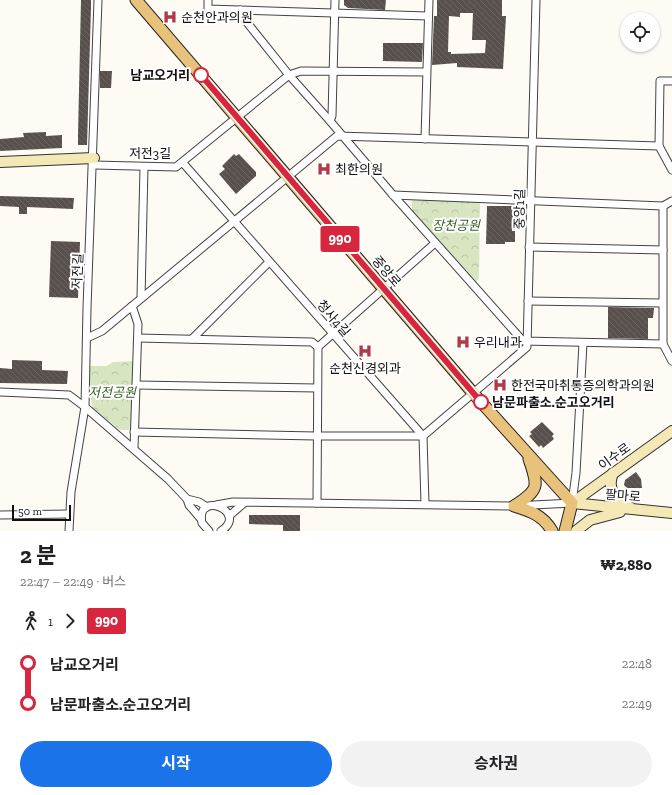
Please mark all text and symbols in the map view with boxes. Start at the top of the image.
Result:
hospital icon: 순천안과의원 [162,9,178,25]
place label: 순천안과의원 [181,10,253,25]
map controls [620,12,660,52]
button: locate [620,12,660,52]
marker: 남교오거리 [193,67,209,83]
place label: 남교오거리 [130,68,190,83]
street label: 저전3길 [129,146,171,161]
hospital icon: 최한의원 [316,161,332,177]
place label: 최한의원 [335,162,383,177]
street label: 중앙1길 [512,188,527,230]
park label: 장천공원 [432,218,481,233]
line badge: 990 [317,226,363,252]
text: 990 [328,230,352,247]
street label: 저전길 [69,253,86,289]
street label: 중앙로 [369,253,404,290]
street label: 청사4길 [314,297,353,339]
hospital icon: 우리내과 [455,334,471,350]
place label: 우리내과 [474,335,522,350]
hospital icon: 순천신경외과 [357,343,373,359]
place label: 순천신경외과 [329,361,401,376]
hospital icon: 한전국마취통증의학과의원 [492,377,508,393]
place label: 한전국마취통증의학과의원 [511,378,655,393]
park label: 저전공원 [88,385,137,400]
marker: 남문파출소.순고오거리 [473,394,489,410]
place label: 남문파출소.순고오거리 [492,395,615,410]
street label: 이수로 [595,440,633,473]
street label: 팔마로 [604,486,642,505]
scale bar [12,503,71,522]
text: 50 m [18,505,42,518]
text: 2 분 [20,542,56,569]
text: ₩2,880 [600,556,652,574]
text: 22:47 – 22:49 · 버스 [20,574,126,589]
icon: walk [20,610,42,632]
icon: forward [59,610,81,632]
text: 990 [95,612,118,629]
text: 1 [48,614,53,629]
text: 남교오거리 [50,656,119,674]
text: 22:48 [622,656,652,671]
text: 남문파출소.순고오거리 [50,696,191,714]
text: 22:49 [622,696,652,711]
button: 시작 [20,741,332,787]
button: 승차권 [340,741,652,787]

